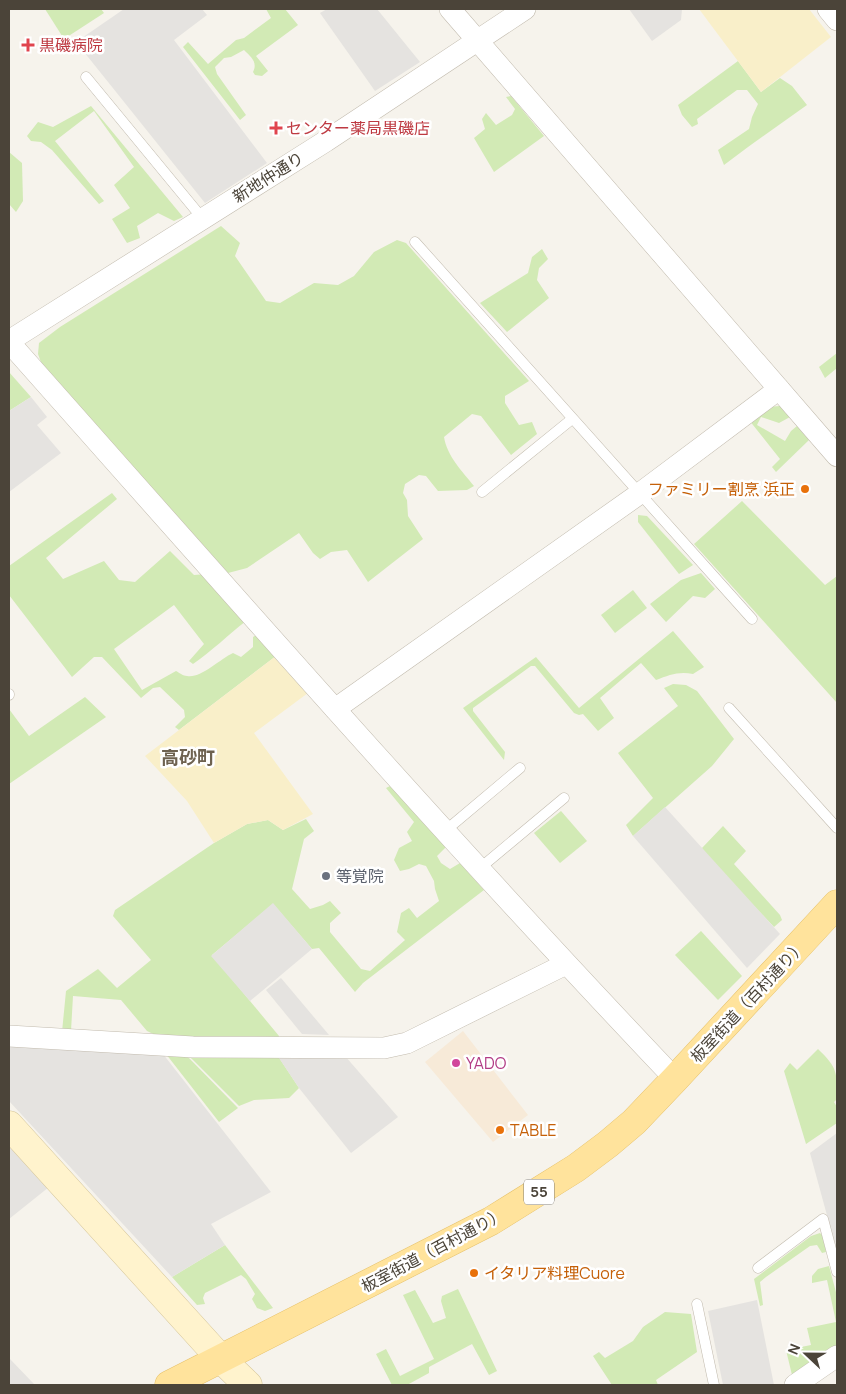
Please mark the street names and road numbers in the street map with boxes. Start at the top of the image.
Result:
street label: 新地仲通り [228,146,308,208]
street label: 板室街道（百村通り） [685,935,811,1067]
road number: 55 [524,1180,554,1204]
street label: 板室街道（百村通り） [357,1203,509,1297]

